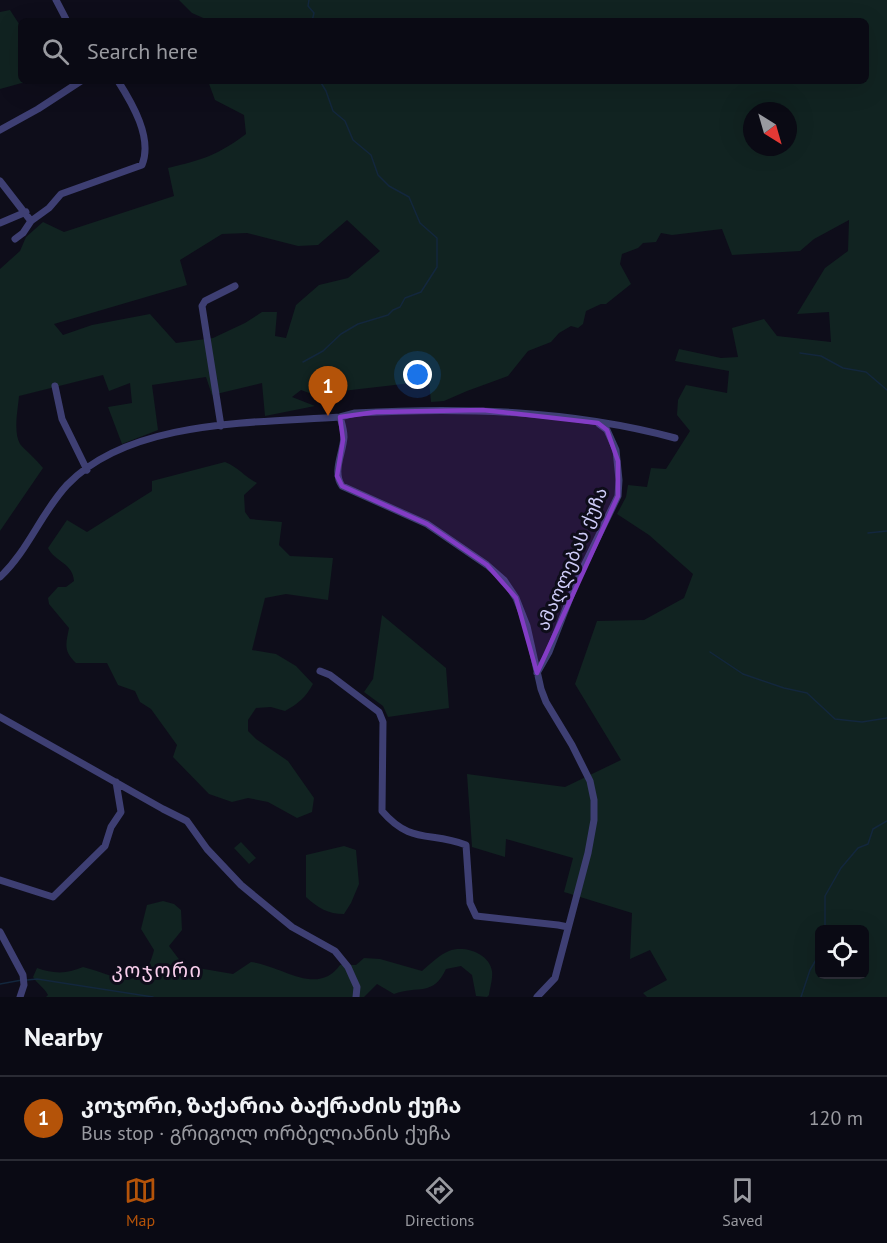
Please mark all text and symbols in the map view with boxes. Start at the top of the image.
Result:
search box [18,18,869,84]
icon: search [39,35,72,68]
text: Search here [87,37,198,65]
north arrow [743,102,797,156]
your location [403,360,432,389]
pin: 1 [308,366,348,416]
street label: ამაღლებას ქუჩა [531,484,612,634]
map controls [815,925,869,979]
button: locate [815,925,869,979]
district label: კოჯორი [111,957,203,983]
text: Nearby [24,1020,102,1053]
text: კოჯორი, ზაქარია ბაქრაძის ქუჩა [81,1091,462,1119]
text: 1 [38,1105,49,1131]
text: 120 m [809,1105,863,1131]
text: Bus stop · გრიგოლ ორბელიანის ქუჩა [81,1120,451,1146]
tab: Map [124,1174,157,1230]
tab: Directions [405,1174,474,1230]
tab: Saved [722,1174,763,1230]

